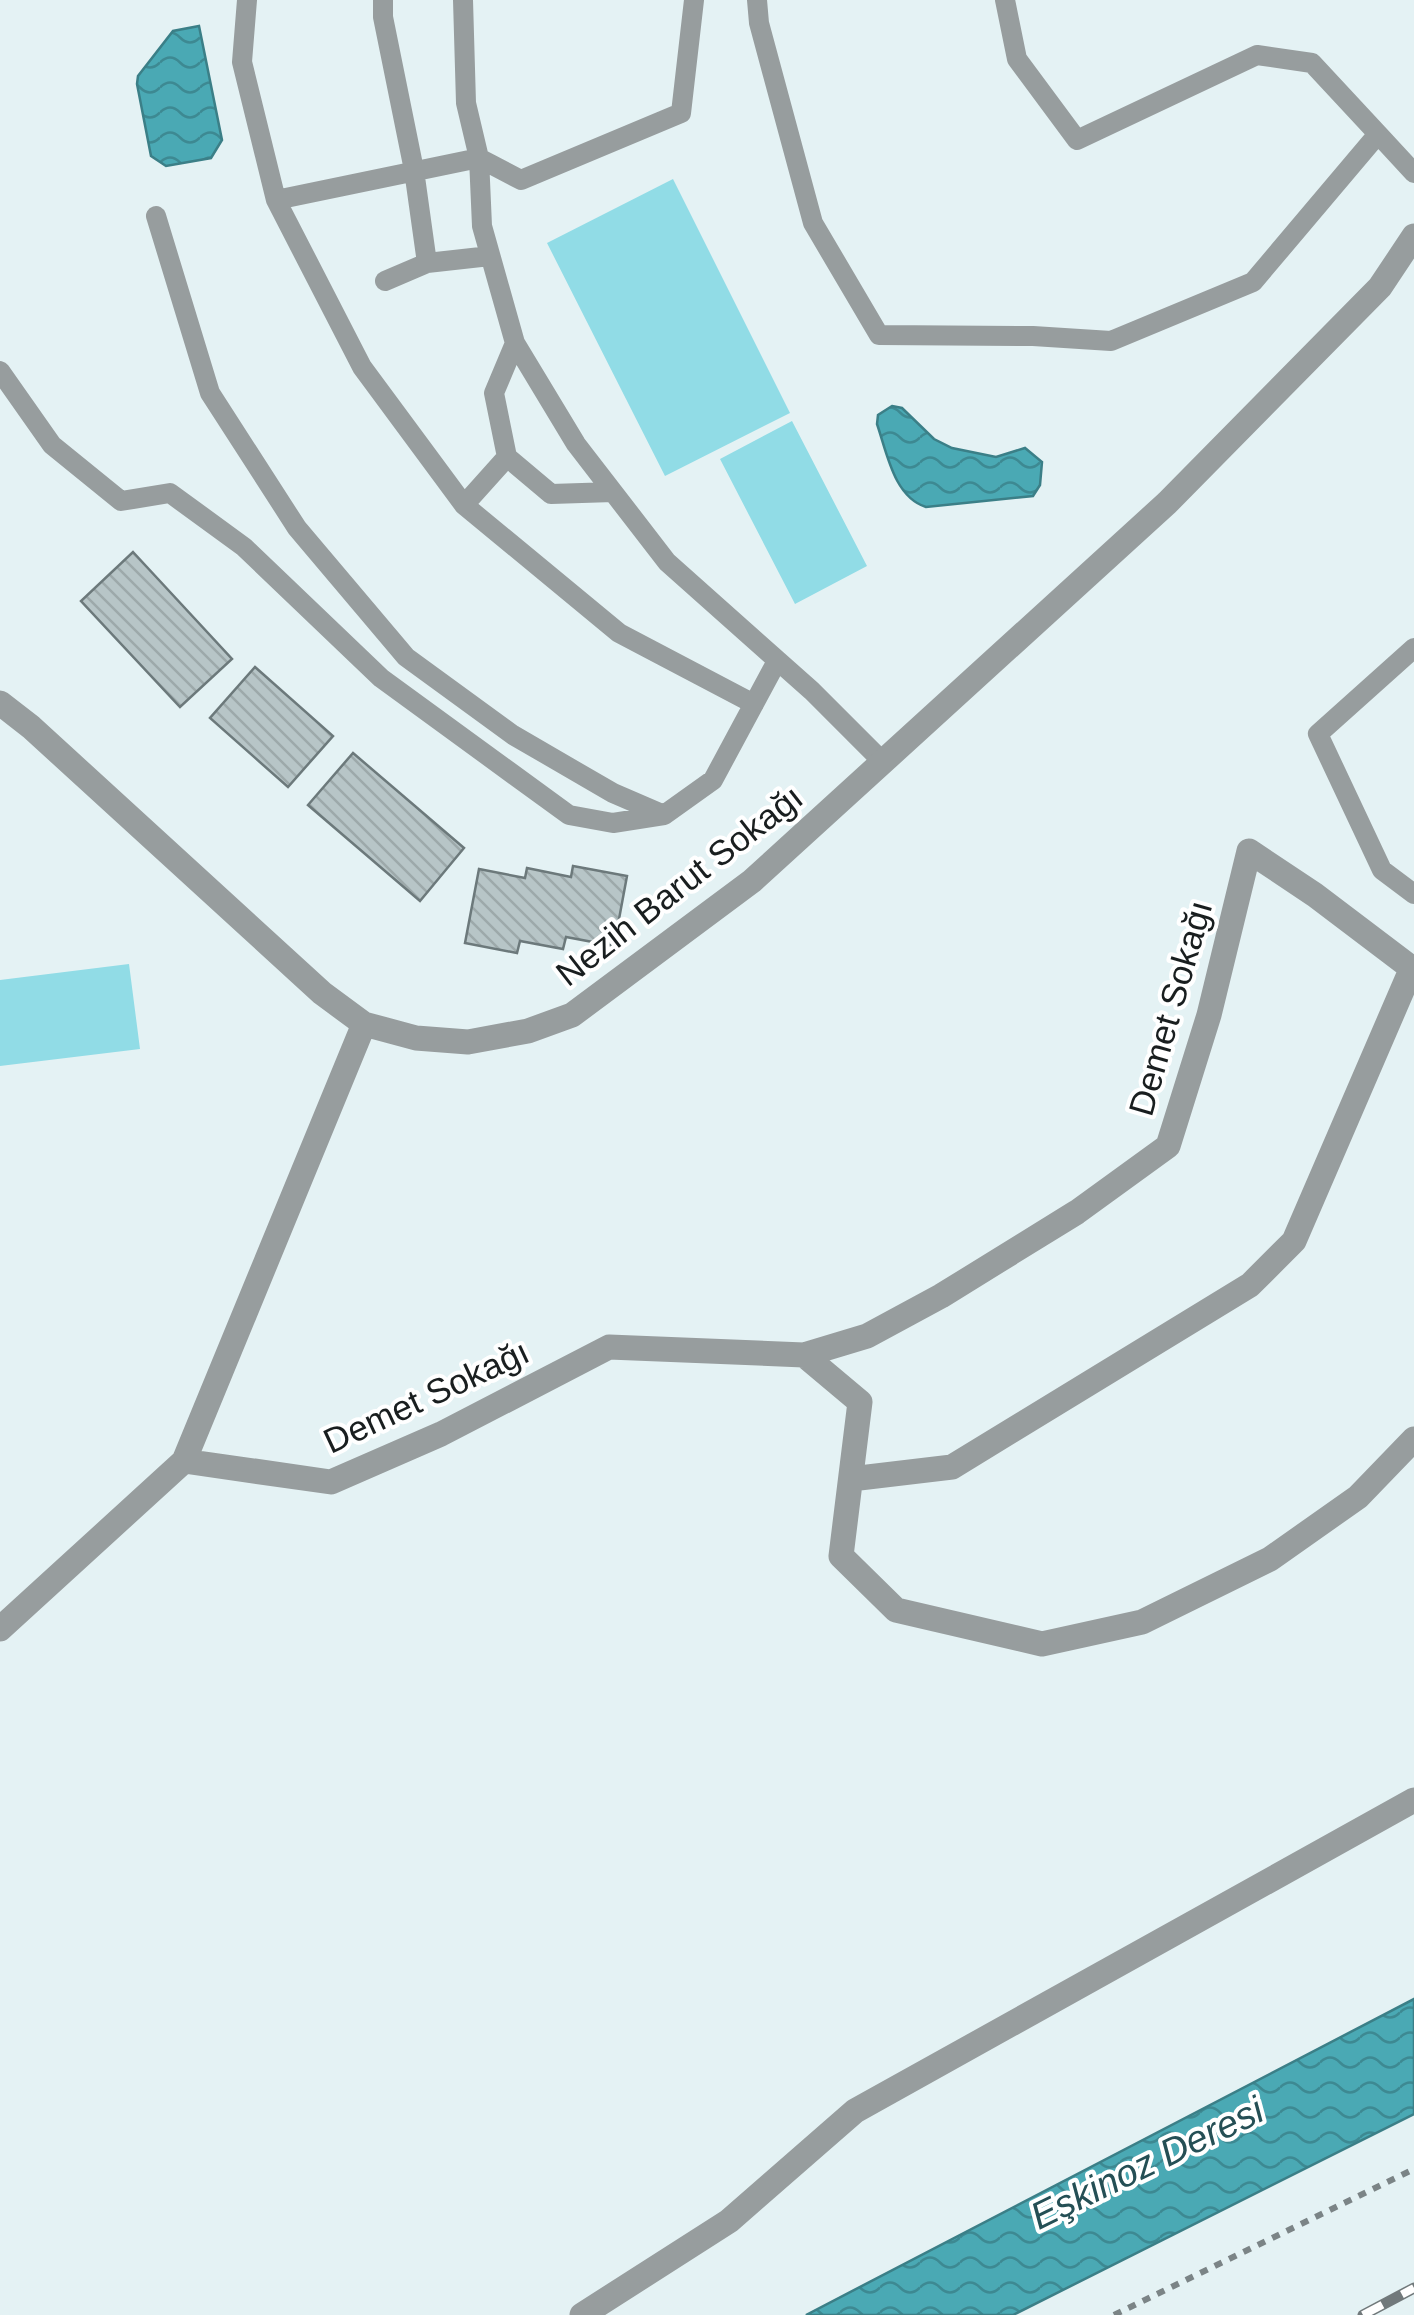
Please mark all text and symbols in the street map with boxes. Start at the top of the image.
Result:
street label: Nezih Barut Sokağı [548,777,810,993]
street label: Demet Sokağı [1121,896,1219,1120]
street label: Demet Sokağı [317,1331,535,1461]
water label: Eşkinoz Deresi [1024,2088,1271,2237]

